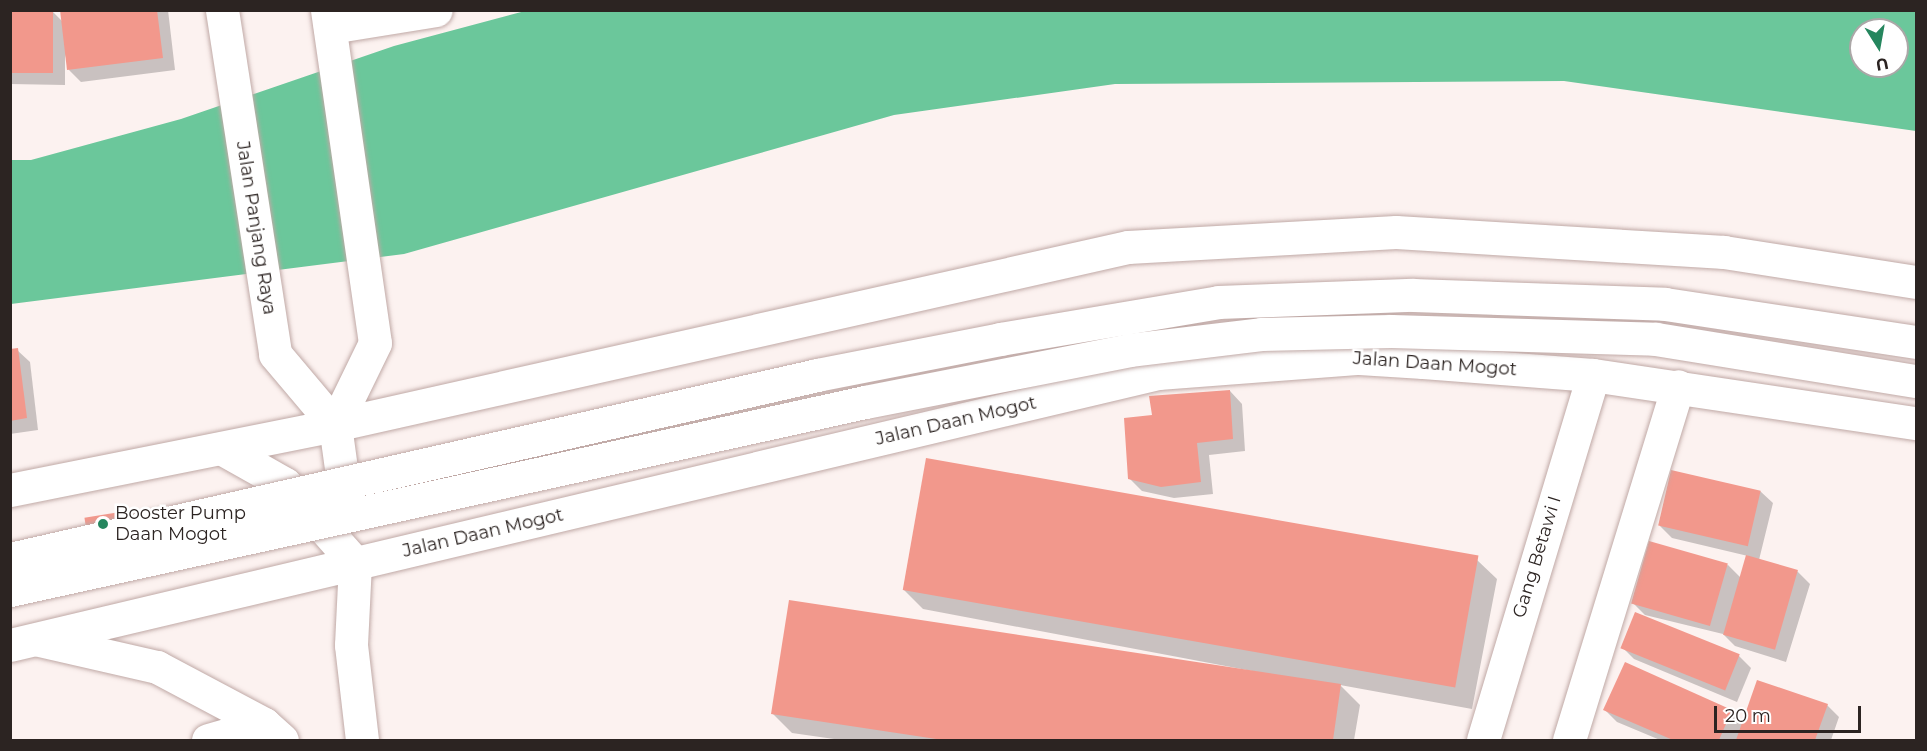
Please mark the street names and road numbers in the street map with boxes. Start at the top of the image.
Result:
street label: Jalan Panjang Raya [232,140,280,316]
street label: Jalan Daan Mogot [1352,347,1518,381]
street label: Jalan Daan Mogot [873,392,1039,450]
street label: Gang Betawi I [1508,493,1566,621]
street label: Jalan Daan Mogot [400,504,566,562]

